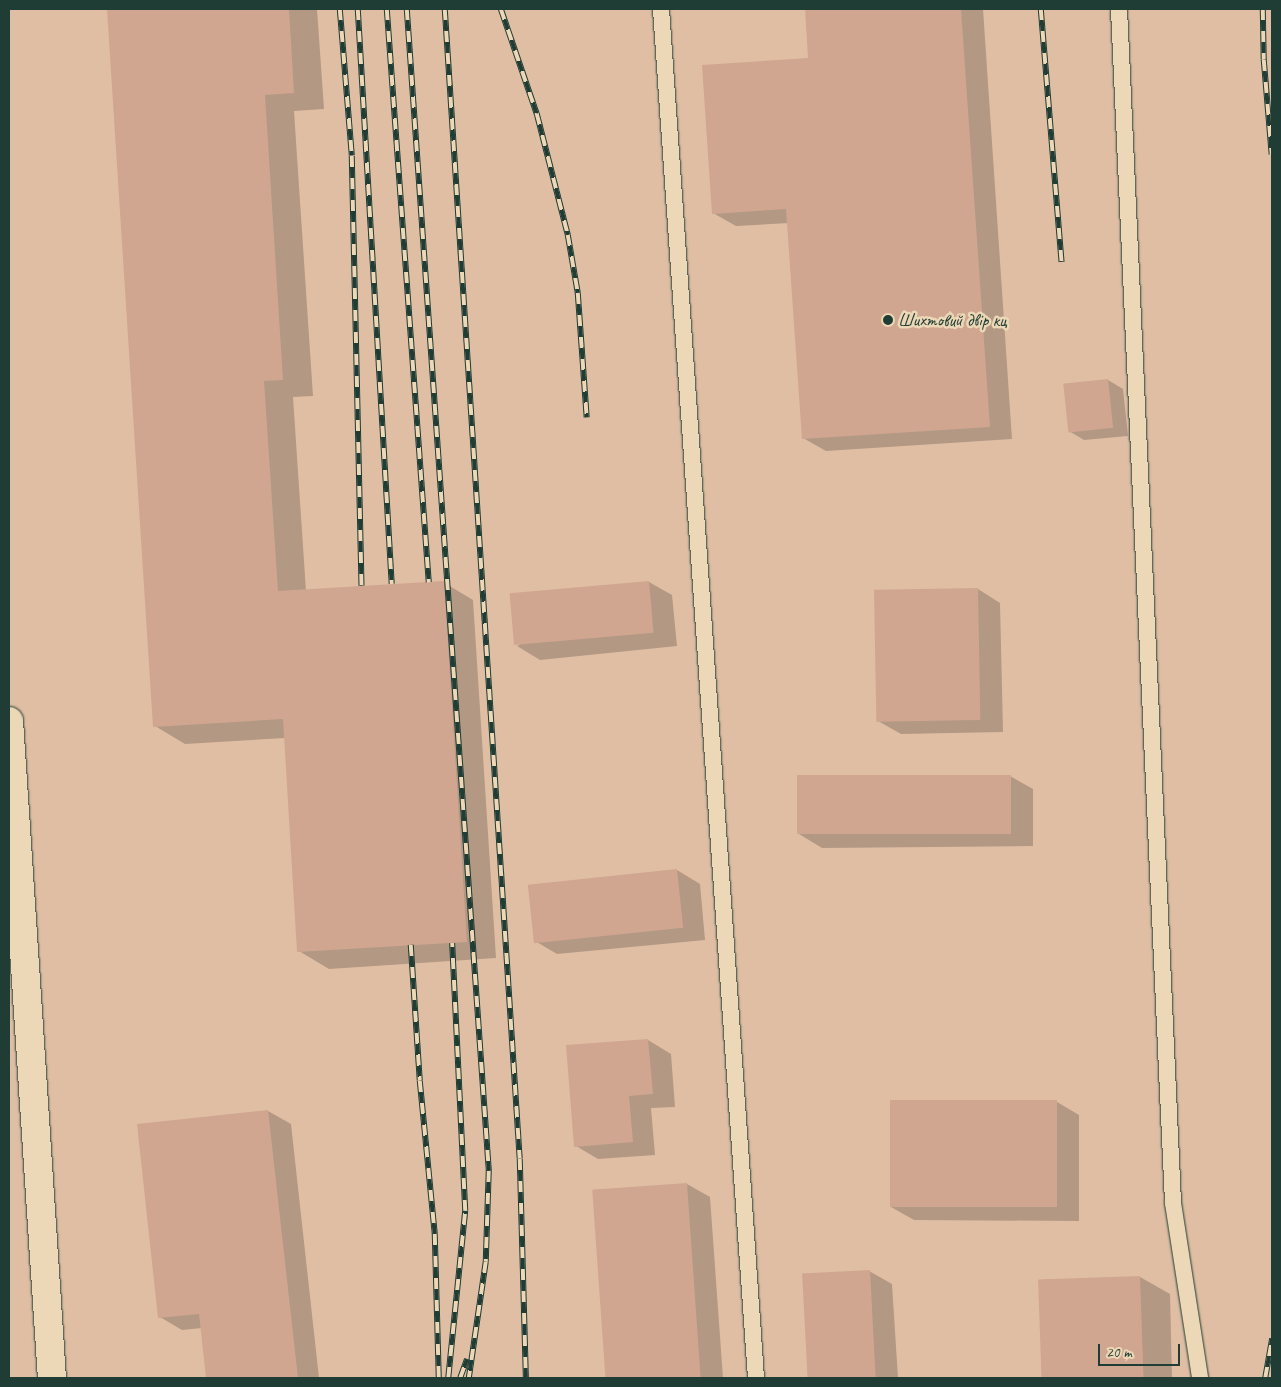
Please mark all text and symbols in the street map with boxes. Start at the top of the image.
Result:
place label: Шихтовий двір кц [898,309,1006,331]
marker: Шихтовий двір кц [882,314,894,326]
scale bar [1101,1334,1184,1366]
text: 20 m [1106,1343,1132,1362]

